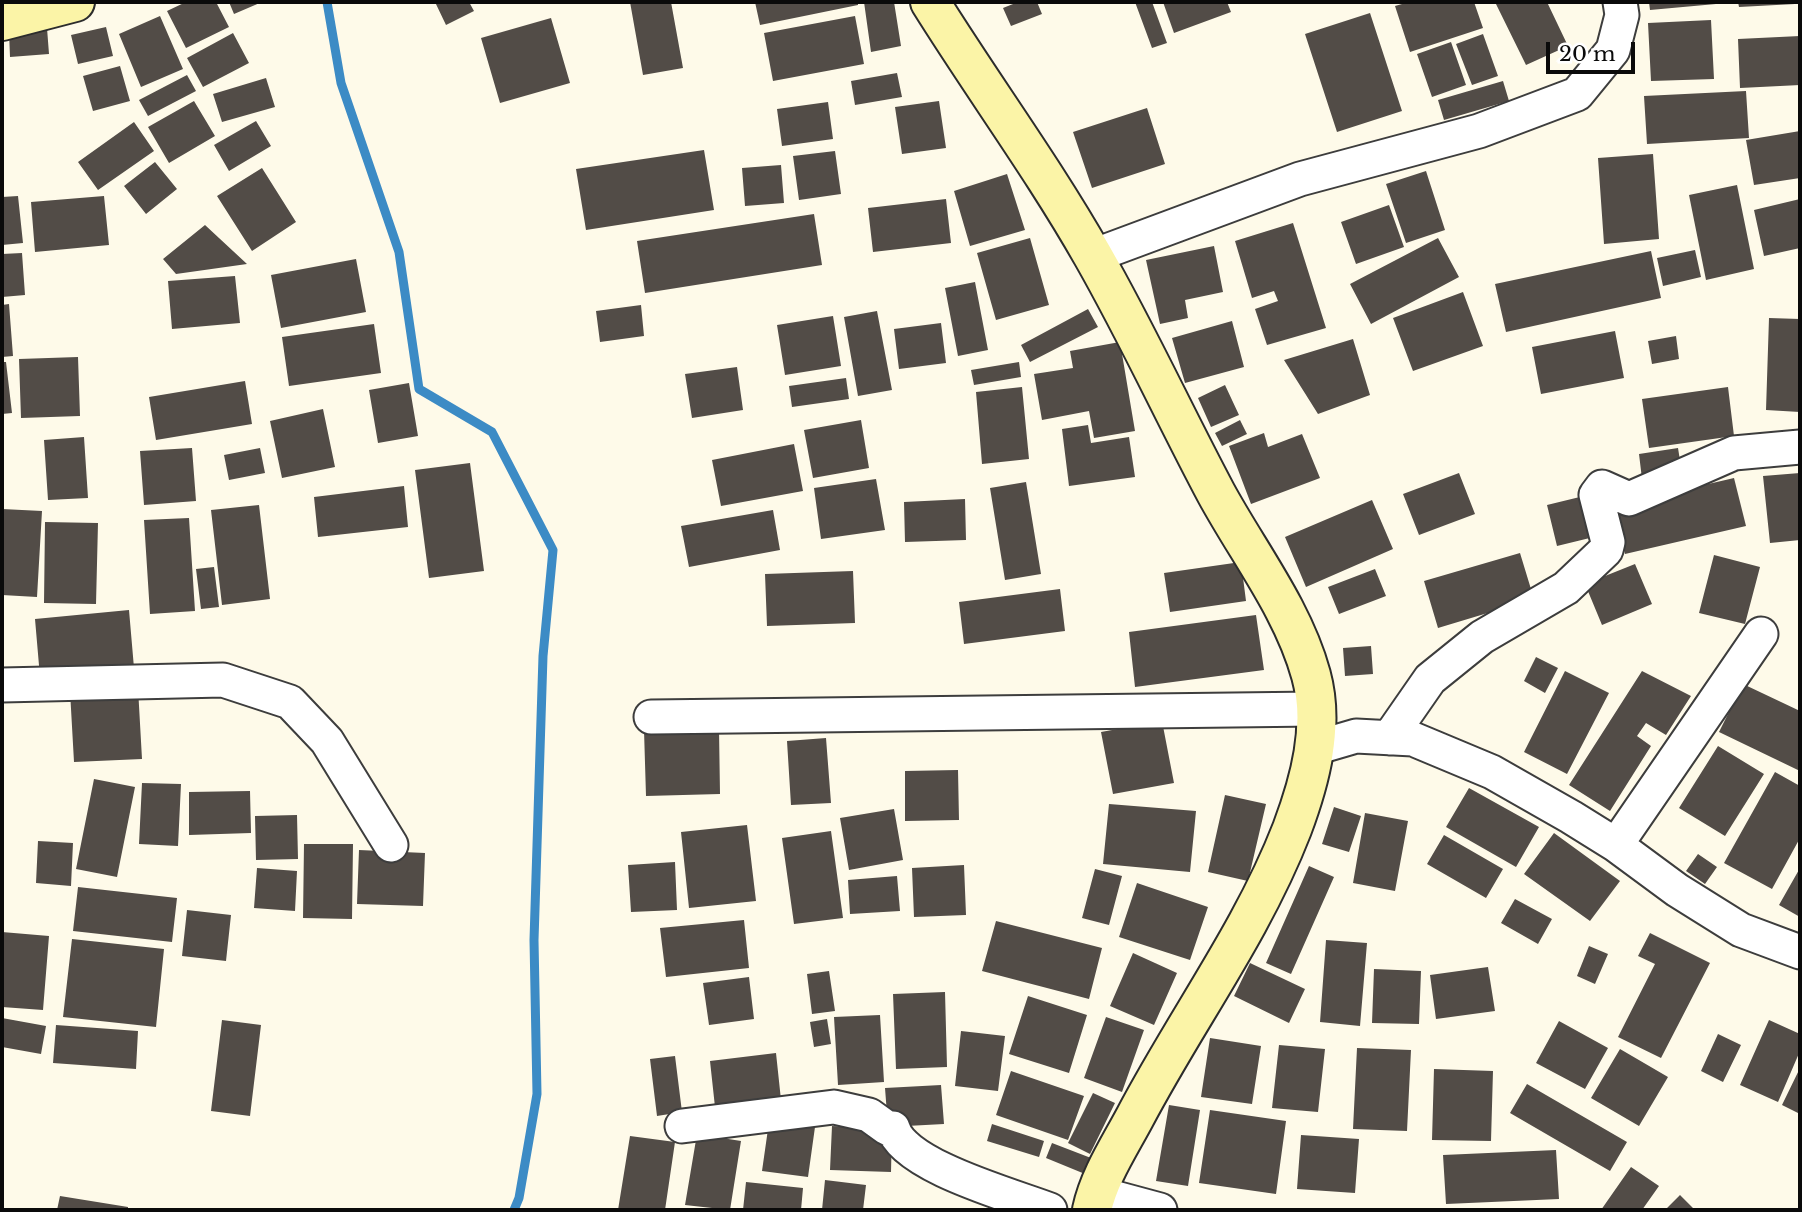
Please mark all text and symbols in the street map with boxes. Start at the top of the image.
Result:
scale bar [1550,28,1639,72]
text: 20 m [1559,41,1616,67]

